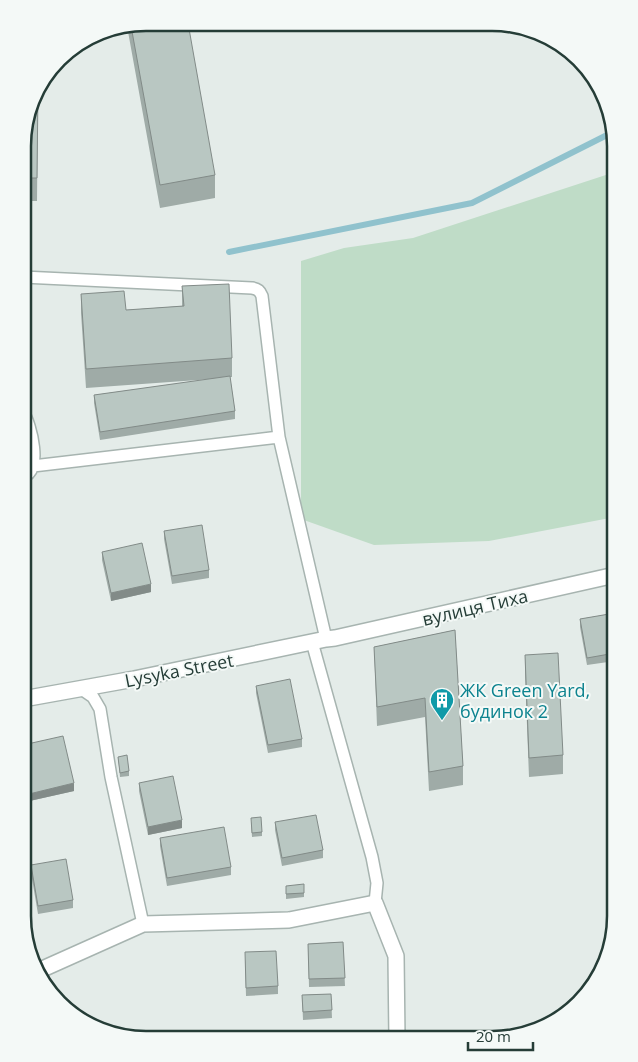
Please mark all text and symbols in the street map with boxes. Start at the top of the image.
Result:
street label: вулиця Тиха [420,583,530,631]
street label: Lysyka Street [123,648,235,692]
place label: ЖК Green Yard, будинок 2 [460,678,590,723]
building icon: ЖК Green Yard, будинок 2 [429,687,455,721]
scale bar [468,1020,533,1052]
text: 20 m [476,1026,511,1046]

